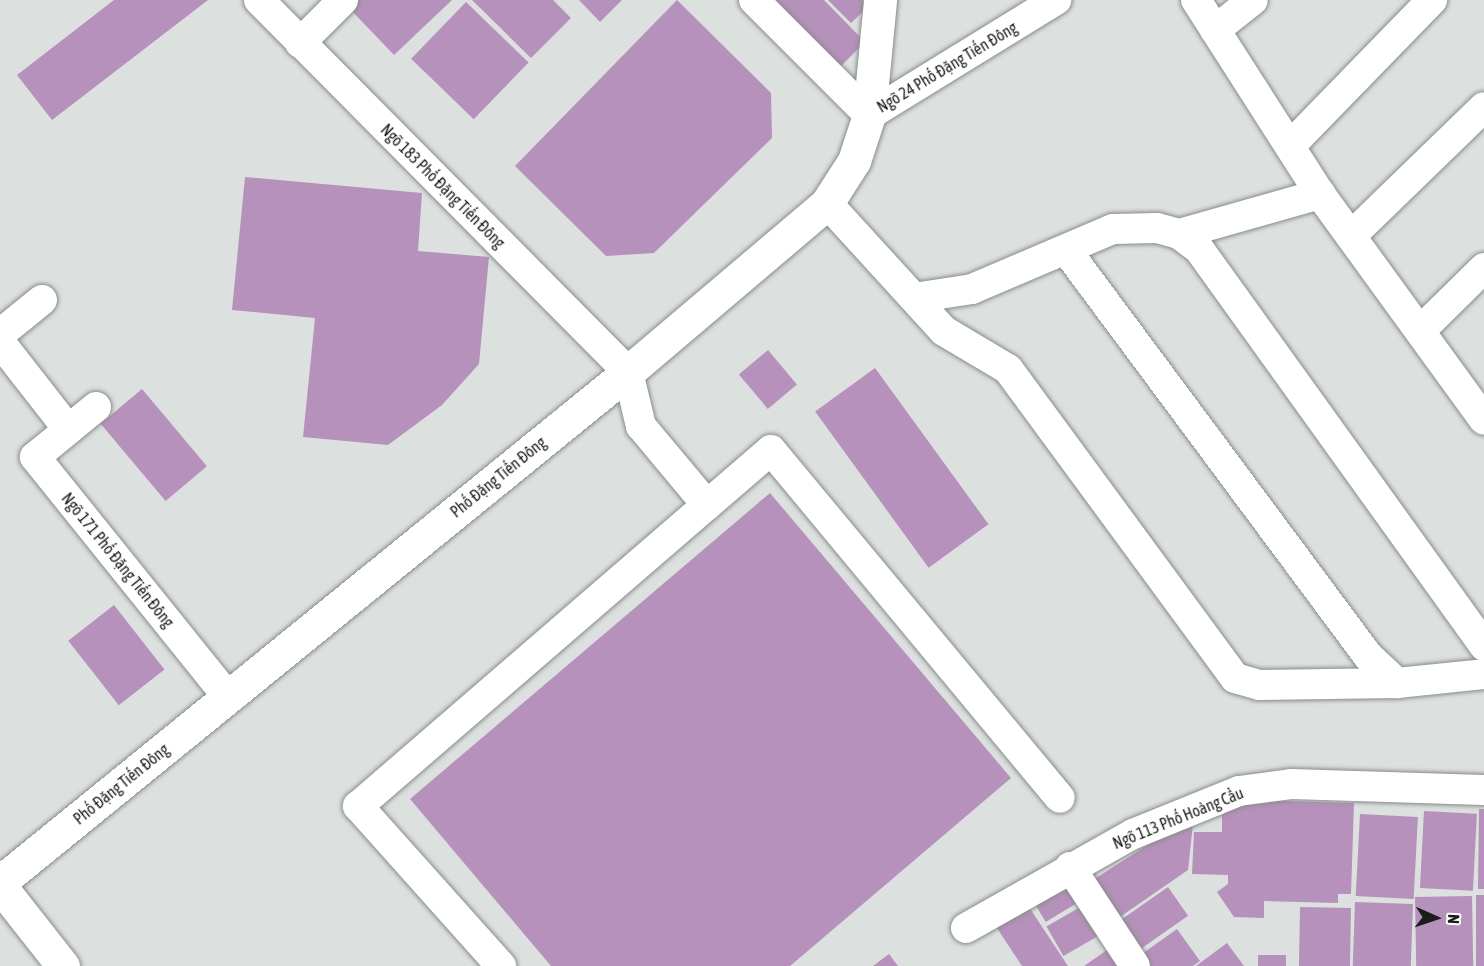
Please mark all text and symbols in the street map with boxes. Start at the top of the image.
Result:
street label: Ngõ 24 Phố Đặng Tiến Đông [873,18,1021,116]
street label: Ngõ 183 Phố Đặng Tiến Đông [377,120,509,252]
street label: Phố Đặng Tiến Đông [446,433,550,521]
street label: Ngõ 171 Phố Đặng Tiến Đông [58,489,178,631]
street label: Phố Đặng Tiến Đông [69,740,173,828]
street label: Ngõ 113 Phố Hoàng Cầu [1110,783,1246,853]
north arrow [1406,888,1466,948]
text: N [1445,914,1463,924]

